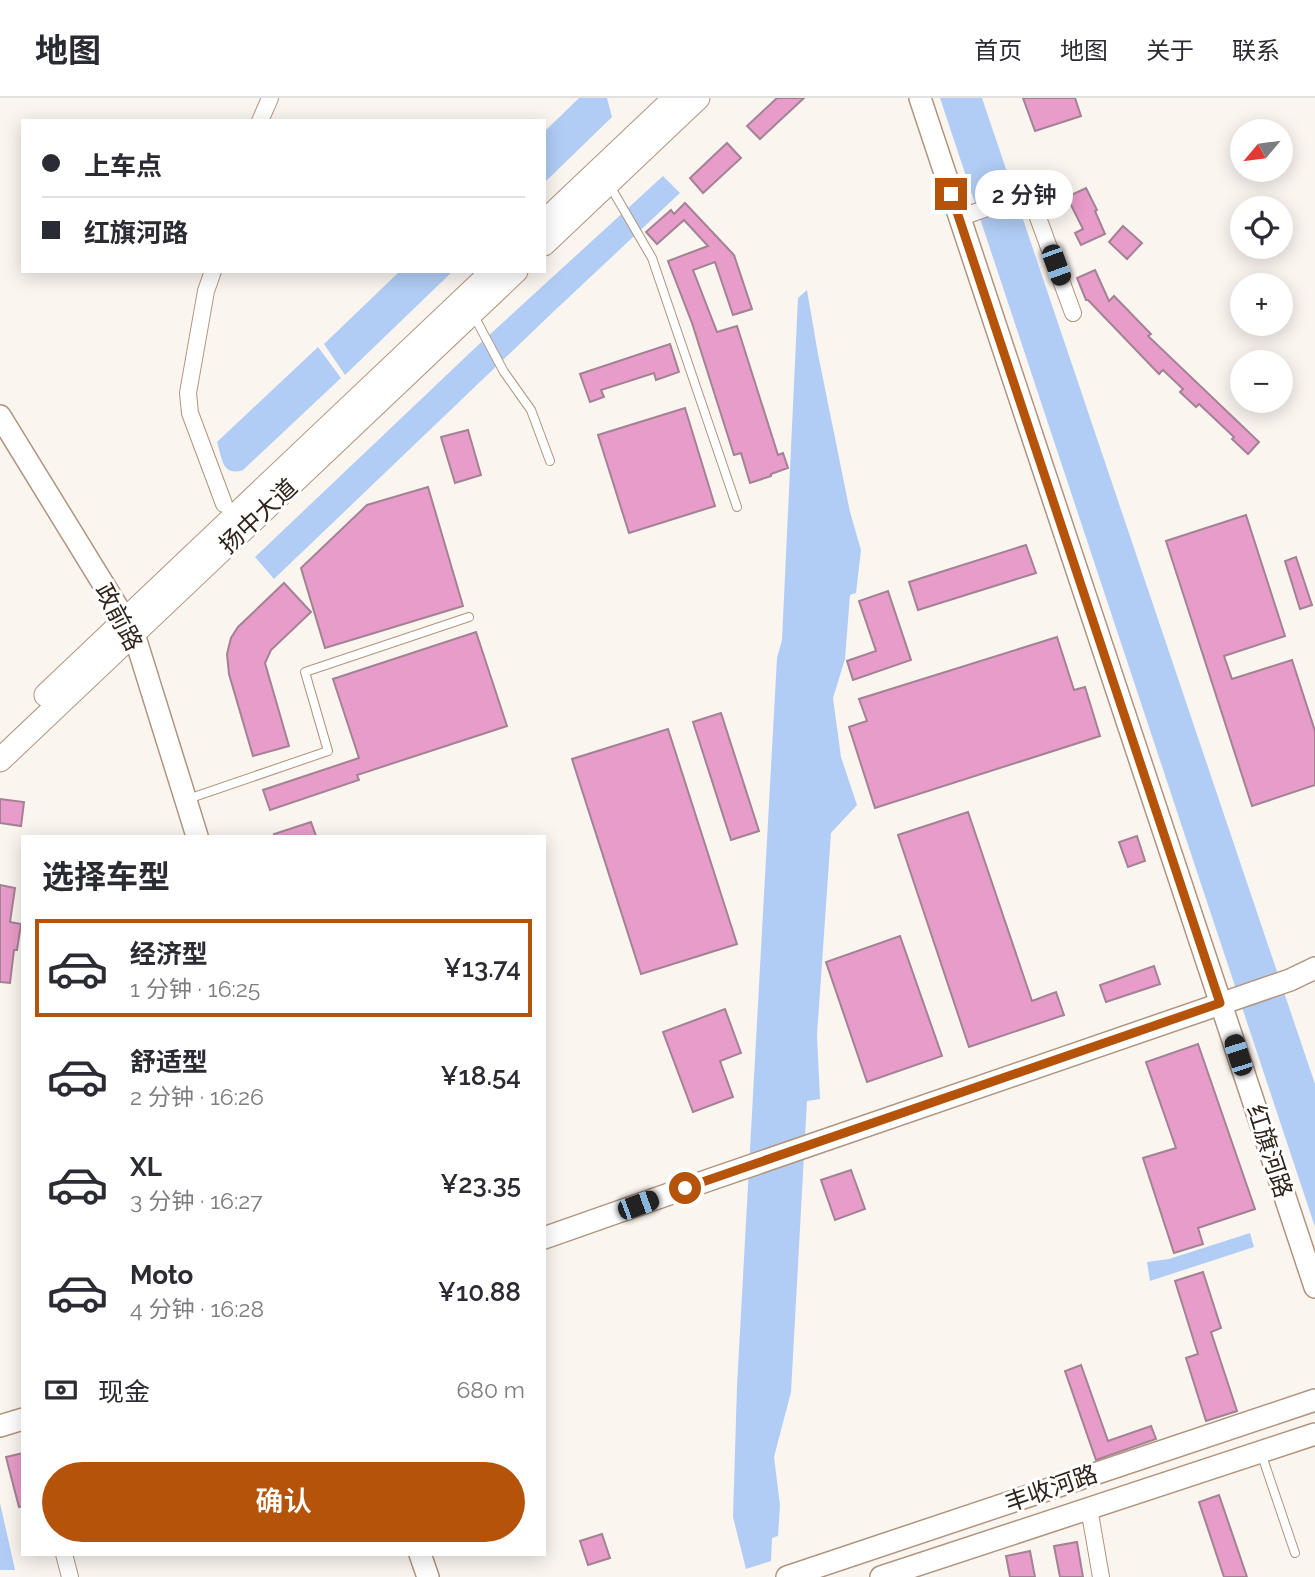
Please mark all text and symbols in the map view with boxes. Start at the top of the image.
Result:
text: 地图 [35,31,101,70]
text: 首页 [974,36,1022,65]
text: 地图 [1060,36,1108,65]
text: 关于 [1146,36,1194,65]
text: 联系 [1232,36,1280,65]
north arrow [1230,119,1293,182]
map controls [1230,119,1293,413]
text: 上车点 [84,151,162,181]
callout: 2 分钟 [976,170,1074,218]
route end [935,178,967,210]
text: 2 分钟 [992,181,1056,208]
button: locate [1230,196,1293,259]
text: 红旗河路 [84,218,188,248]
car [1039,242,1074,288]
button: + [1230,273,1293,336]
button: − [1230,350,1293,413]
street label: 扬中大道 [213,473,303,559]
street label: 政前路 [89,578,149,656]
text: 选择车型 [42,858,170,895]
icon: car [46,937,109,1000]
text: 经济型 [130,939,208,969]
text: ¥13.74 [444,953,521,983]
text: 1 分钟 · 16:25 [130,975,260,1002]
car [1222,1032,1255,1078]
icon: car [46,1045,109,1108]
text: 舒适型 [130,1047,208,1077]
text: ¥18.54 [440,1061,521,1091]
text: 2 分钟 · 16:26 [130,1083,264,1110]
street label: 红旗河路 [1241,1101,1299,1201]
text: XL [130,1152,162,1182]
icon: car [46,1153,109,1216]
text: ¥23.35 [440,1169,521,1199]
route start [669,1172,701,1204]
text: 3 分钟 · 16:27 [130,1187,263,1214]
car [615,1188,662,1222]
text: Moto [130,1260,193,1290]
icon: car [46,1261,109,1324]
text: ¥10.88 [438,1277,521,1307]
text: 4 分钟 · 16:28 [130,1295,264,1322]
icon: cash [42,1371,80,1409]
text: 680 m [456,1376,525,1403]
text: 现金 [98,1377,150,1407]
street label: 丰收河路 [1001,1459,1101,1517]
button: 确认 [42,1462,525,1542]

